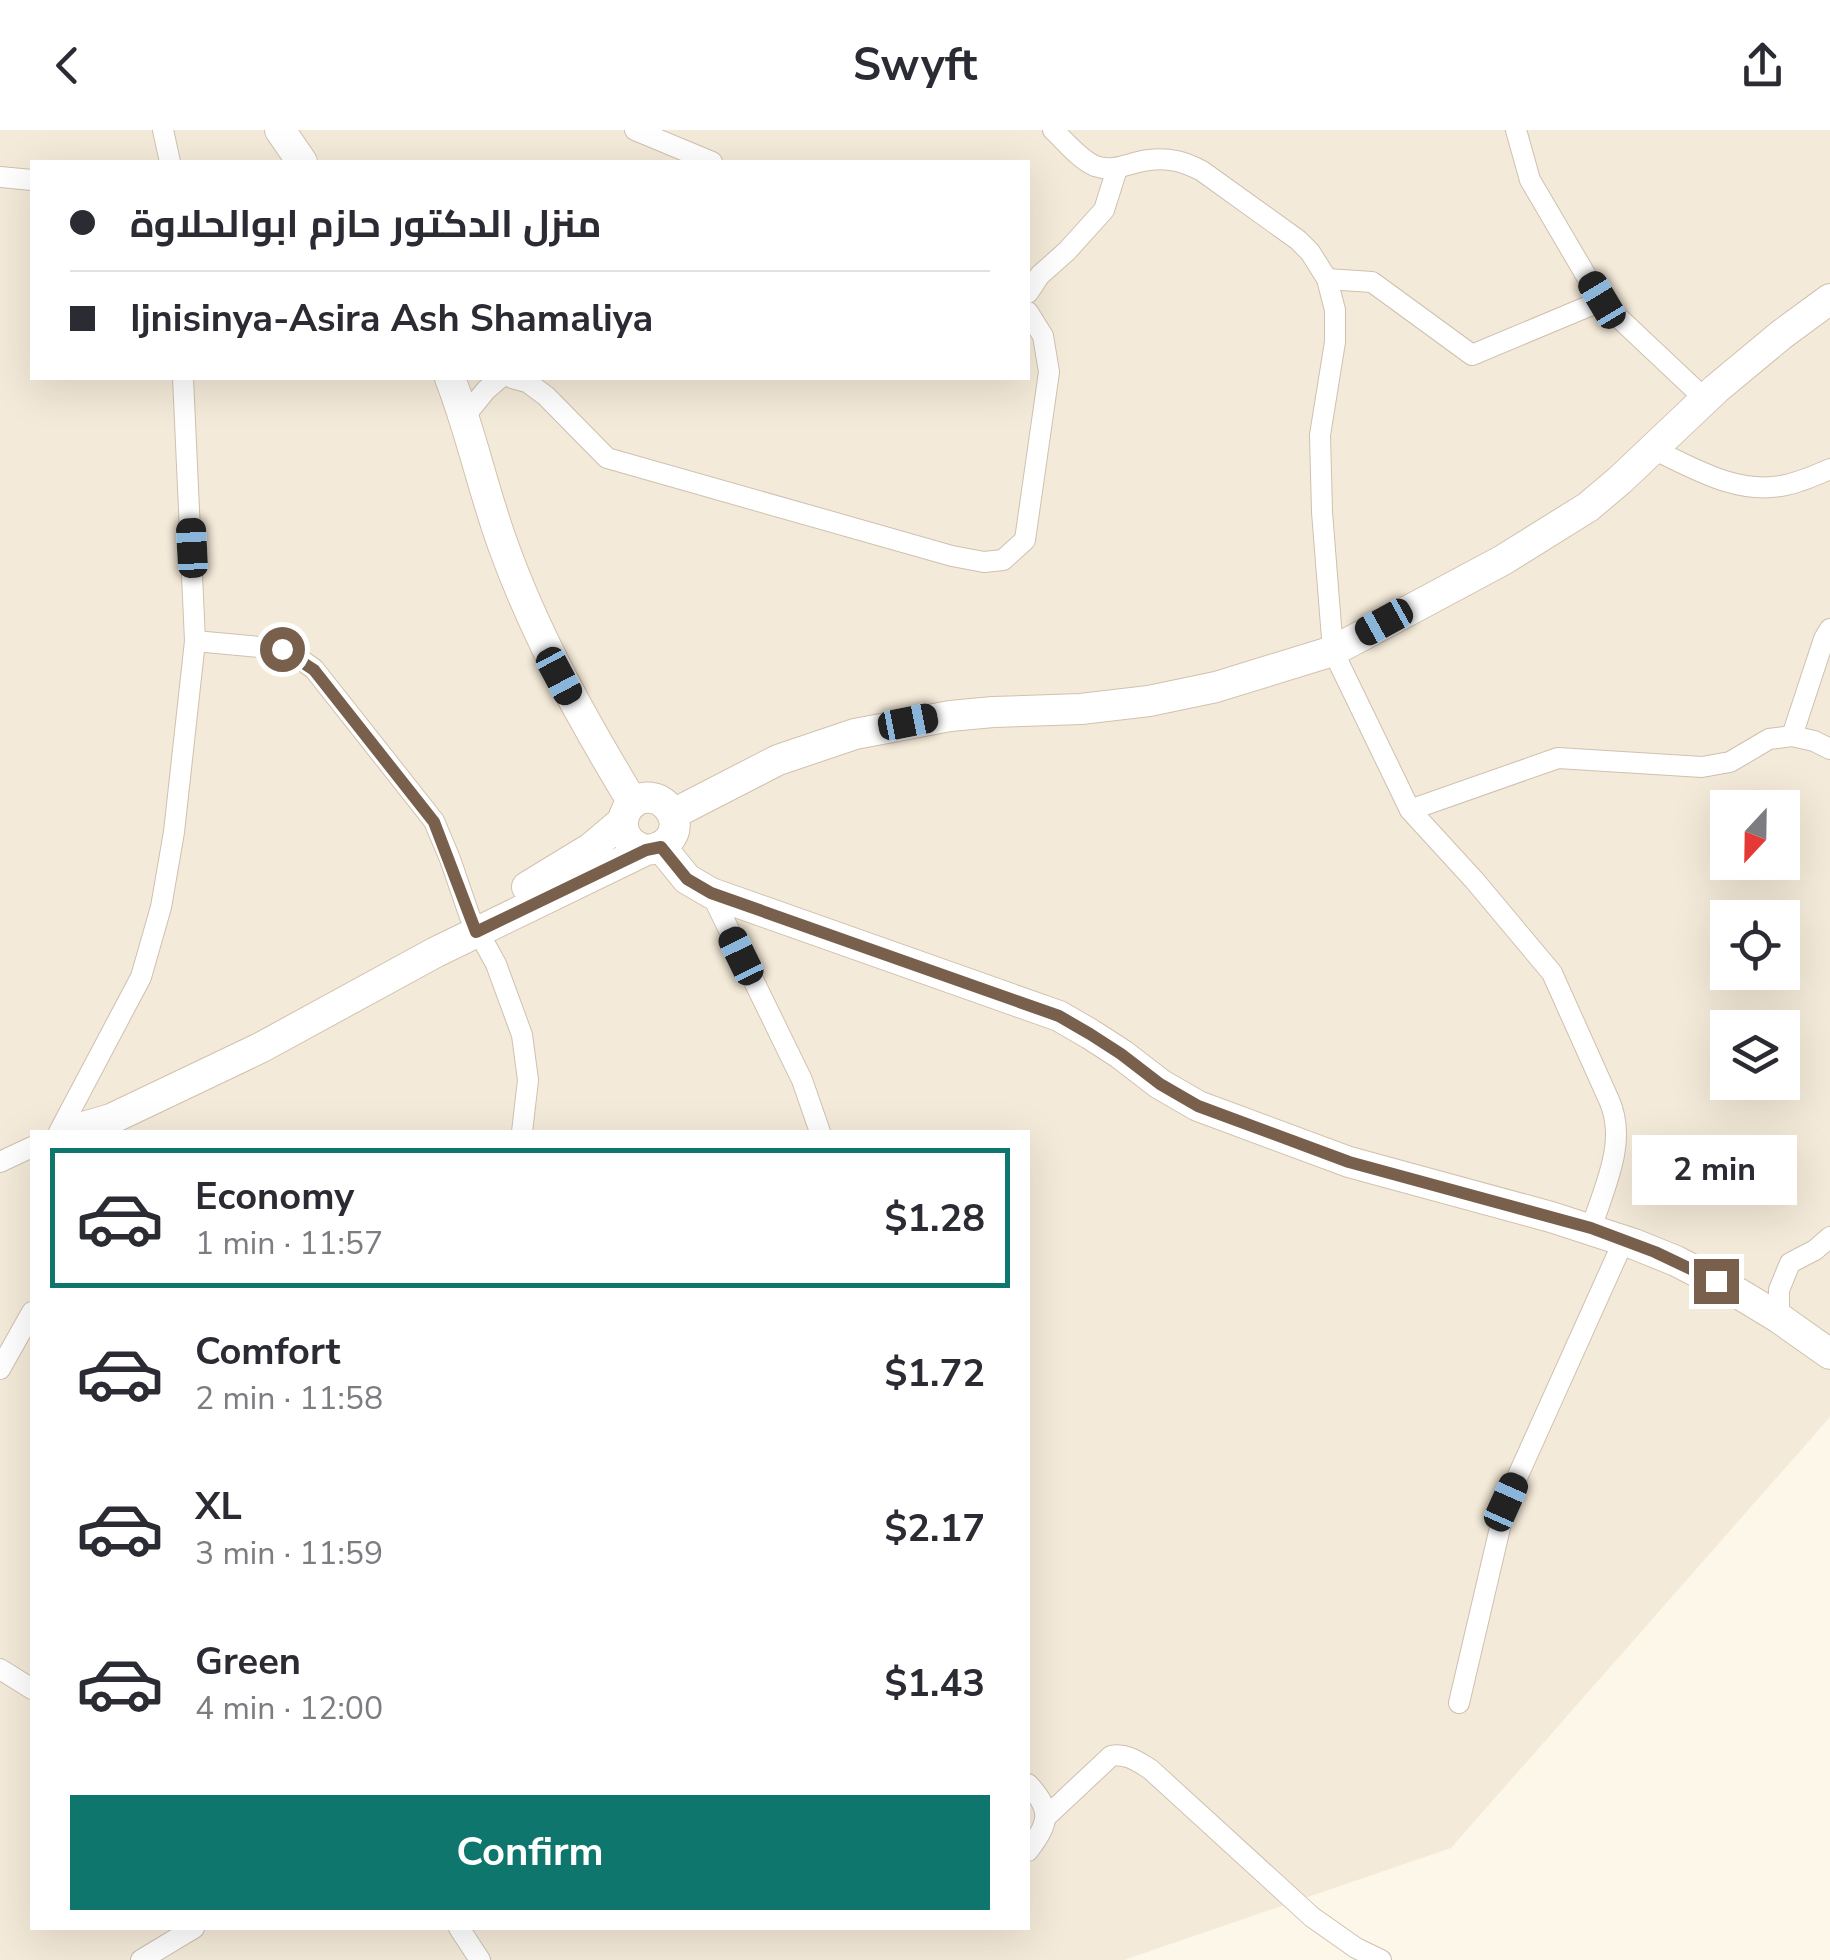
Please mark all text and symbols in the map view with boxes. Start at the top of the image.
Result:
text: Swyft [853,35,977,96]
icon: back [40,38,95,93]
icon: share [1735,38,1790,93]
text: منزل الدكتور حازم ابوالحلاوة [130,199,602,250]
car [1574,267,1630,333]
text: Ijnisinya-Asira Ash Shamaliya [130,293,653,344]
car [175,517,209,579]
car [1350,594,1418,650]
route start [260,627,305,672]
car [532,642,586,710]
car [876,702,940,742]
north arrow [1710,790,1800,880]
map controls [1710,790,1800,1100]
button: locate [1710,900,1800,990]
car [714,922,768,990]
button: layers [1710,1010,1800,1100]
callout: 2 min [1634,1136,1798,1206]
text: 2 min [1673,1148,1756,1191]
text: Economy [195,1171,354,1222]
icon: car [75,1173,165,1263]
text: $1.28 [884,1193,985,1244]
text: 1 min · 11:57 [195,1222,383,1265]
route end [1694,1259,1739,1304]
text: Comfort [195,1326,340,1377]
icon: car [75,1328,165,1418]
text: $1.72 [884,1348,985,1399]
text: 2 min · 11:58 [195,1377,383,1420]
car [1480,1468,1532,1536]
text: XL [195,1481,242,1532]
icon: car [75,1483,165,1573]
text: $2.17 [884,1503,985,1554]
text: 3 min · 11:59 [195,1532,383,1575]
text: Green [195,1636,301,1687]
icon: car [75,1638,165,1728]
text: $1.43 [884,1658,985,1709]
text: 4 min · 12:00 [195,1687,383,1730]
button: Confirm [70,1795,990,1910]

